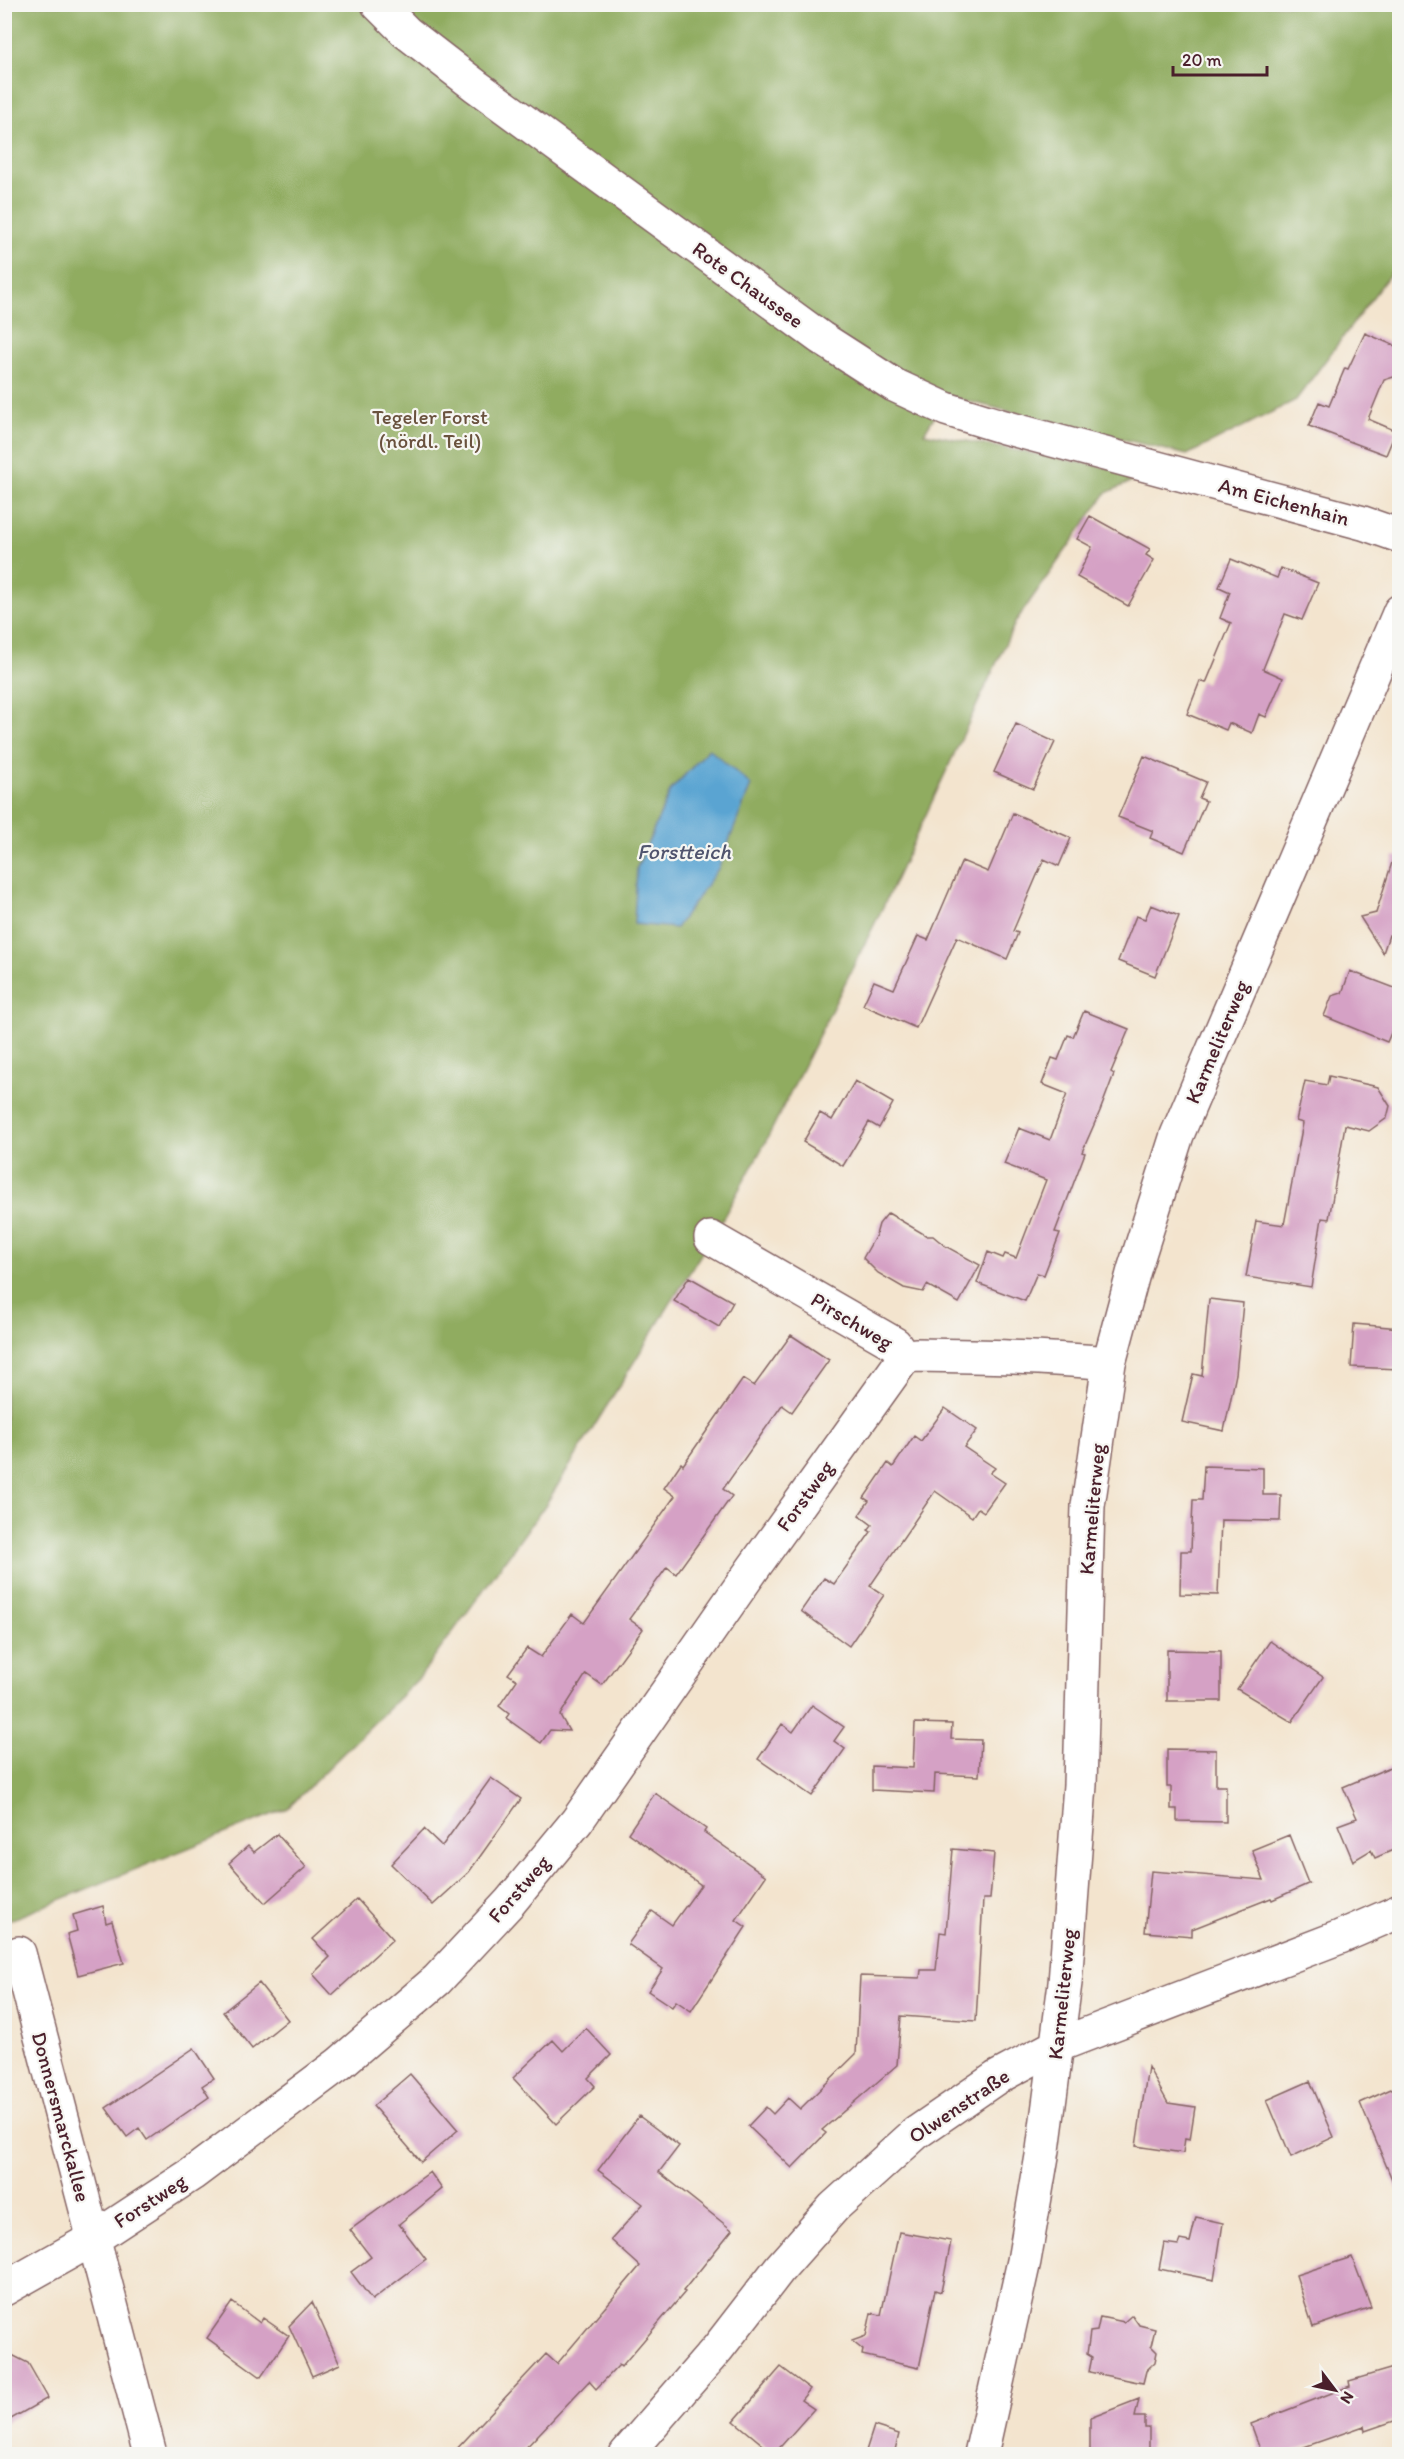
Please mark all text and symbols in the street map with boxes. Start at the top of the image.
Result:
scale bar [1173,39,1268,77]
text: 20 m [1182,49,1222,71]
street label: Rote Chaussee [688,236,809,333]
park label: Tegeler Forst (nördl. Teil) [372,404,488,453]
street label: Am Eichenhain [1216,472,1352,531]
water label: Forstteich [637,838,731,865]
street label: Karmeliterweg [1179,976,1254,1107]
street label: Pirschweg [807,1286,898,1355]
street label: Karmeliterweg [1073,1442,1110,1576]
street label: Forstweg [771,1455,839,1536]
street label: Forstweg [482,1850,555,1928]
street label: Karmeliterweg [1042,1927,1081,2061]
street label: Donnersmarckallee [27,2029,96,2205]
street label: Olwenstraße [904,2063,1014,2148]
street label: Forstweg [109,2168,191,2233]
north arrow [1305,2360,1365,2420]
text: N [1336,2388,1358,2407]

